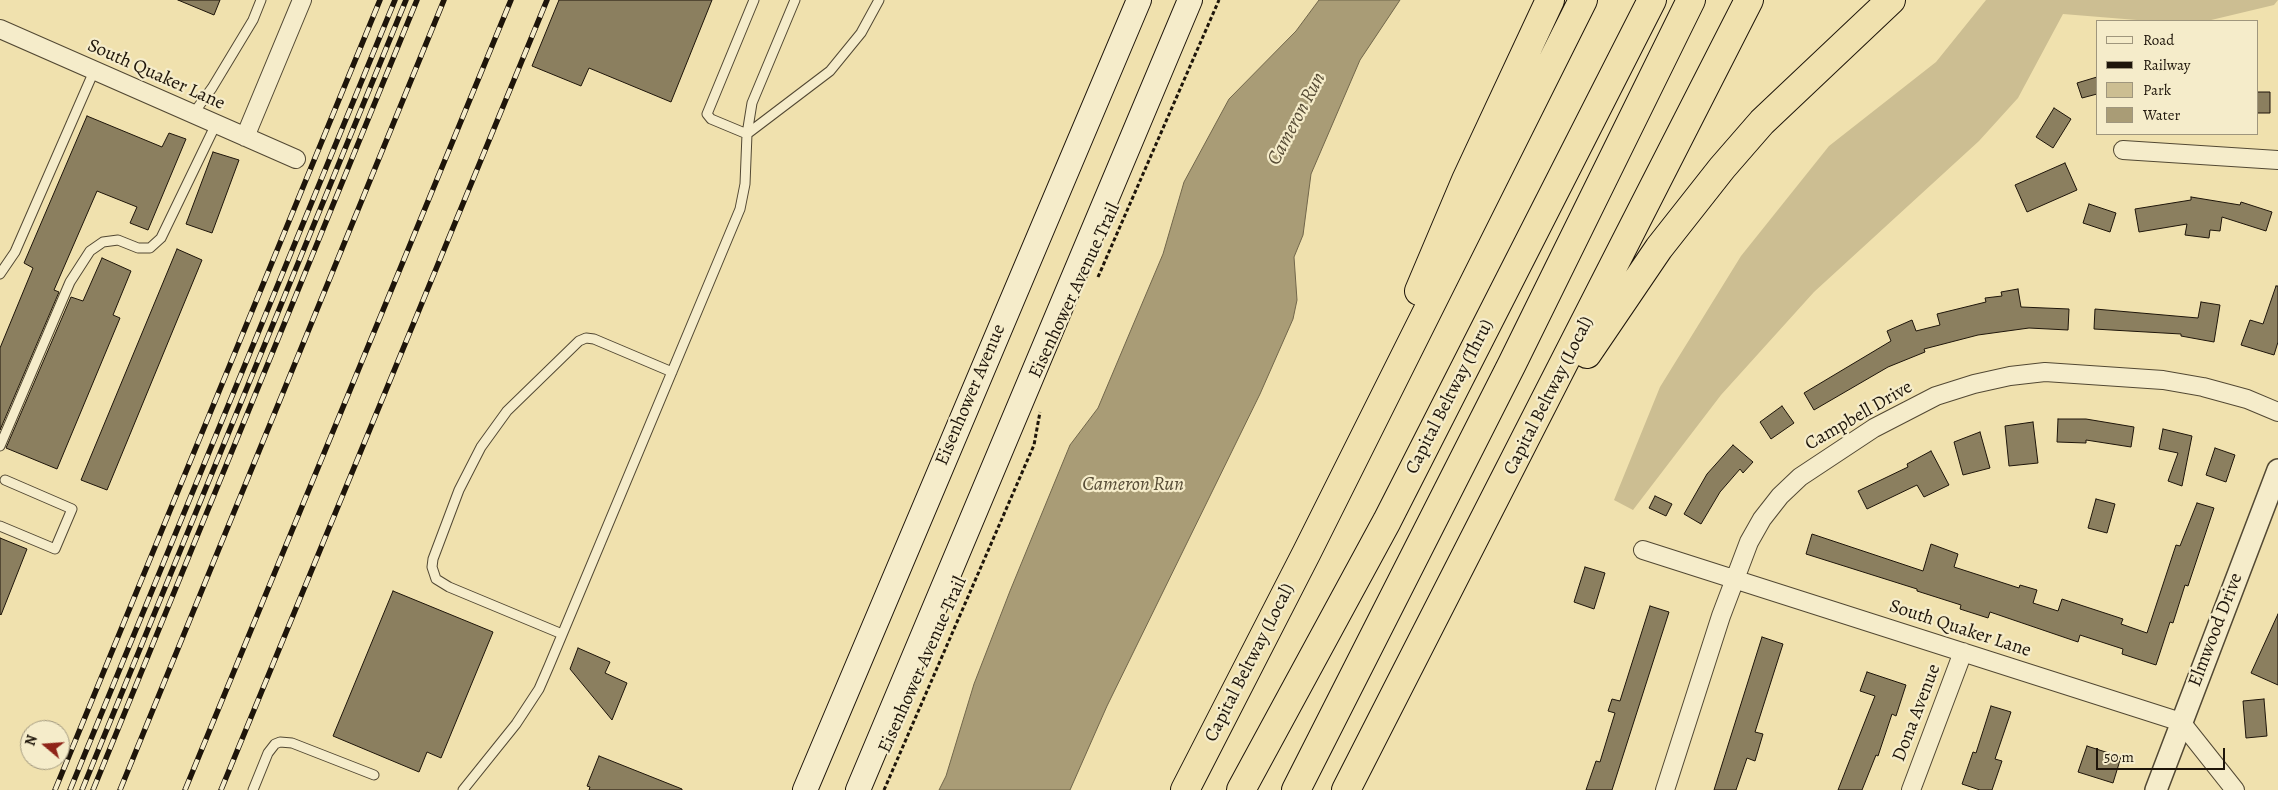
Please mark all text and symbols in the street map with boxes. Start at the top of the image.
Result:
legend [2096,20,2258,135]
text: Road [2143,30,2174,50]
street label: South Quaker Lane [84,34,228,116]
text: Railway [2143,55,2190,75]
water label: Cameron Run [1263,68,1331,170]
text: Park [2143,80,2171,100]
text: Water [2143,105,2180,125]
street label: Eisenhower Avenue Trail [1024,200,1126,382]
street label: Capital Beltway (Local) [1499,313,1599,479]
street label: Capital Beltway (Thru) [1401,316,1499,478]
street label: Eisenhower Avenue [931,321,1011,469]
street label: Campbell Drive [1801,376,1917,456]
water label: Cameron Run [1082,473,1184,497]
street label: Elmwood Drive [2184,570,2248,690]
street label: Eisenhower Avenue Trail [874,573,972,757]
street label: Capital Beltway (Local) [1200,580,1300,746]
street label: South Quaker Lane [1886,595,2034,663]
street label: Dona Avenue [1888,661,1946,765]
north arrow [20,720,70,770]
text: N [21,733,42,748]
scale bar [2098,738,2227,770]
text: 50 m [2104,747,2134,767]

